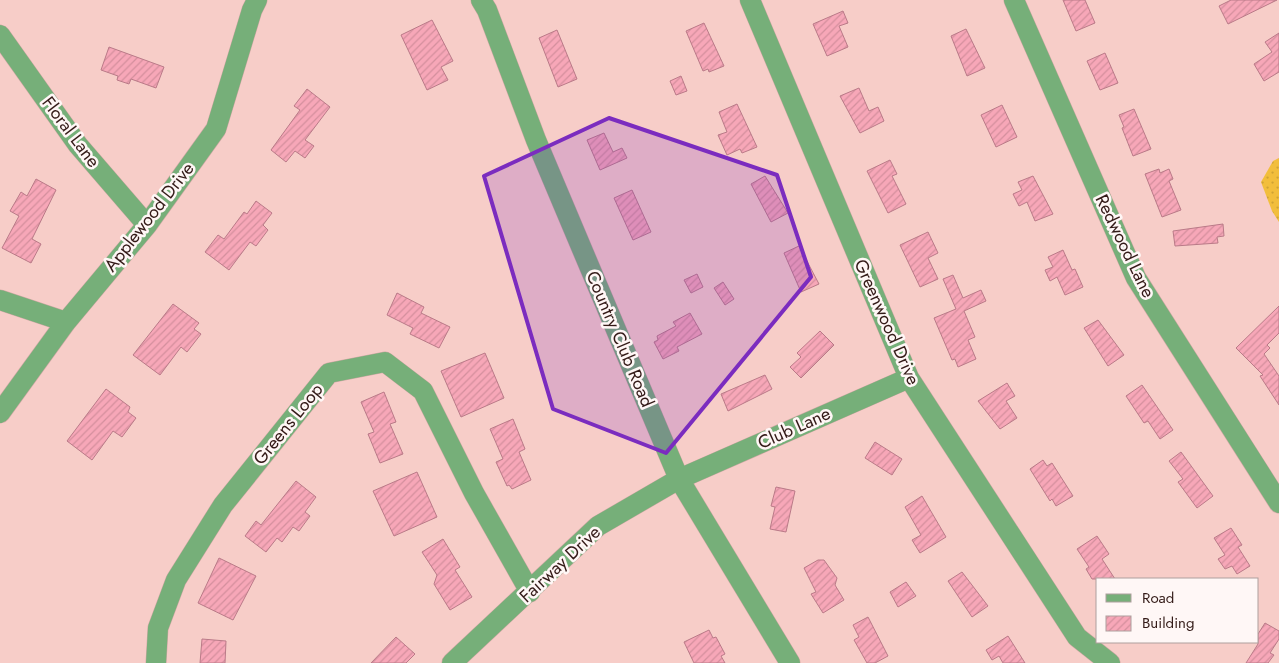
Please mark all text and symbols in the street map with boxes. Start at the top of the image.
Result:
street label: Floral Lane [36,91,106,173]
street label: Applewood Drive [98,157,200,277]
street label: Redwood Lane [1089,190,1161,302]
street label: Greenwood Drive [848,255,926,389]
street label: Country Club Road [580,267,660,411]
street label: Greens Loop [247,378,329,470]
street label: Club Lane [754,400,834,456]
street label: Fairway Drive [514,519,606,609]
legend [1096,578,1259,643]
text: Road [1142,587,1174,609]
text: Building [1142,612,1194,634]

